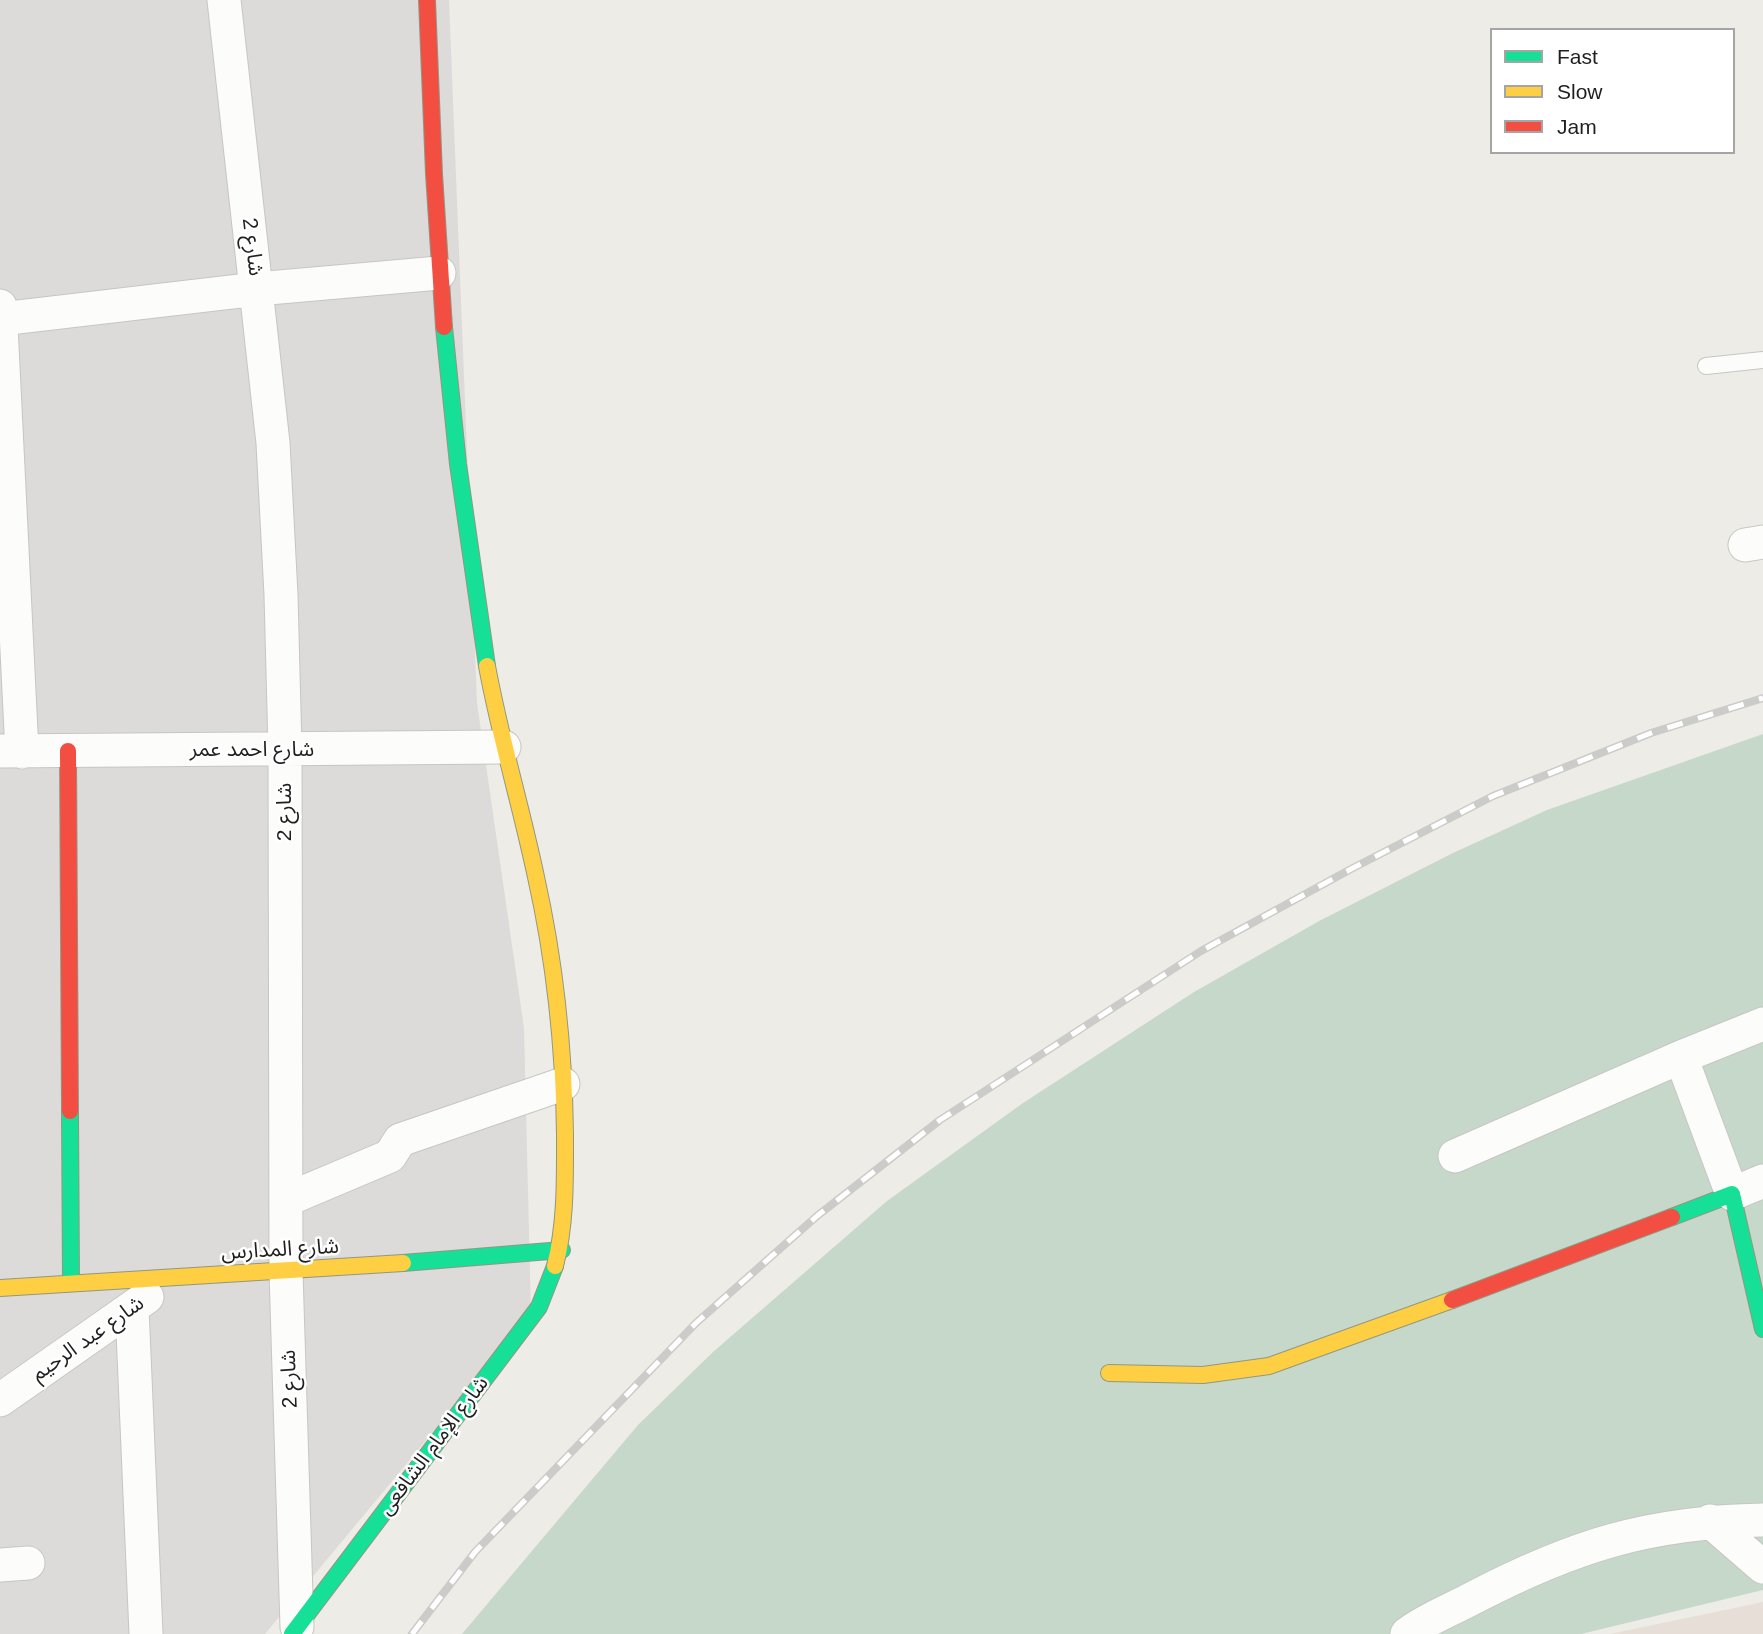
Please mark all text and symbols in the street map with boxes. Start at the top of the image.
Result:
legend [1490,28,1735,154]
text: Fast [1557,45,1598,68]
text: Slow [1557,80,1603,103]
text: Jam [1557,115,1597,138]
street label: شارع 2 [236,216,268,278]
street label: شارع احمد عمر [190,737,314,763]
street label: شارع 2 [272,783,298,841]
street label: شارع المدارس [220,1234,340,1266]
street label: شارع عبد الرحيم [27,1291,149,1387]
street label: شارع 2 [276,1349,304,1409]
street label: شارع الإمام الشافعى [374,1372,494,1520]

